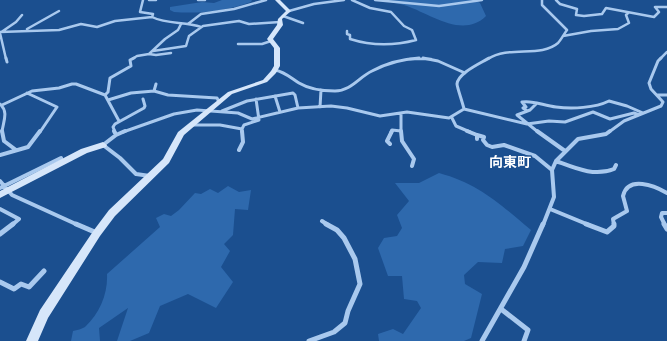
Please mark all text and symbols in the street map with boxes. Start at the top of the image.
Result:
district label: 向東町 [489,153,531,171]

